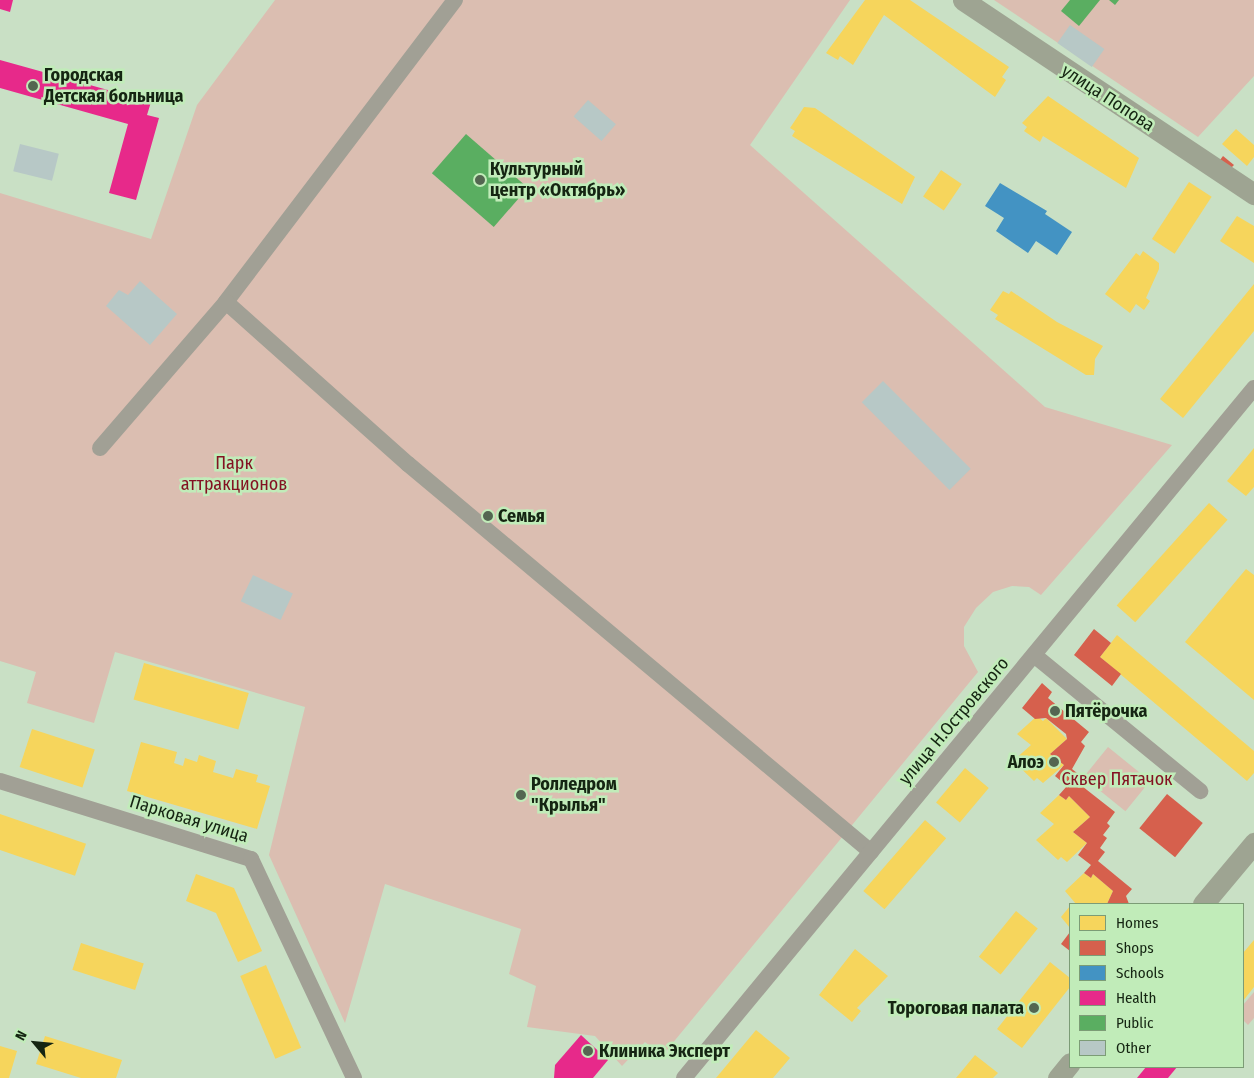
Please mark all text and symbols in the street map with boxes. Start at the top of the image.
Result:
street label: улица Попова [1058,60,1158,136]
place label: Городская Детская больница [44,65,183,108]
marker: Городская Детская больница [26,79,40,93]
place label: Культурный центр «Октябрь» [490,159,625,202]
marker: Культурный центр «Октябрь» [474,174,486,186]
park label: Парк аттракционов [181,453,287,496]
place label: Семья [498,505,545,527]
marker: Семья [482,510,494,522]
street label: улица Н.Островского [894,653,1014,789]
place label: Пятёрочка [1065,700,1147,722]
marker: Пятёрочка [1049,705,1061,717]
place label: Алоэ [1008,751,1044,773]
marker: Алоэ [1048,756,1060,768]
park label: Сквер Пятачок [1061,768,1173,790]
place label: Ролледром "Крылья" [531,774,617,816]
marker: Ролледром "Крылья" [515,789,527,801]
street label: Парковая улица [127,791,251,847]
legend [1069,903,1244,1068]
text: Homes [1116,914,1158,932]
text: Shops [1116,939,1154,957]
text: Schools [1116,964,1164,982]
text: Health [1116,989,1156,1007]
place label: Тороговая палата [888,997,1024,1019]
marker: Тороговая палата [1028,1002,1040,1014]
text: Public [1116,1014,1153,1032]
north arrow [10,1018,60,1068]
text: N [12,1028,31,1043]
text: Other [1116,1039,1151,1057]
place label: Клиника Эксперт [599,1040,730,1062]
marker: Клиника Эксперт [581,1044,595,1058]

